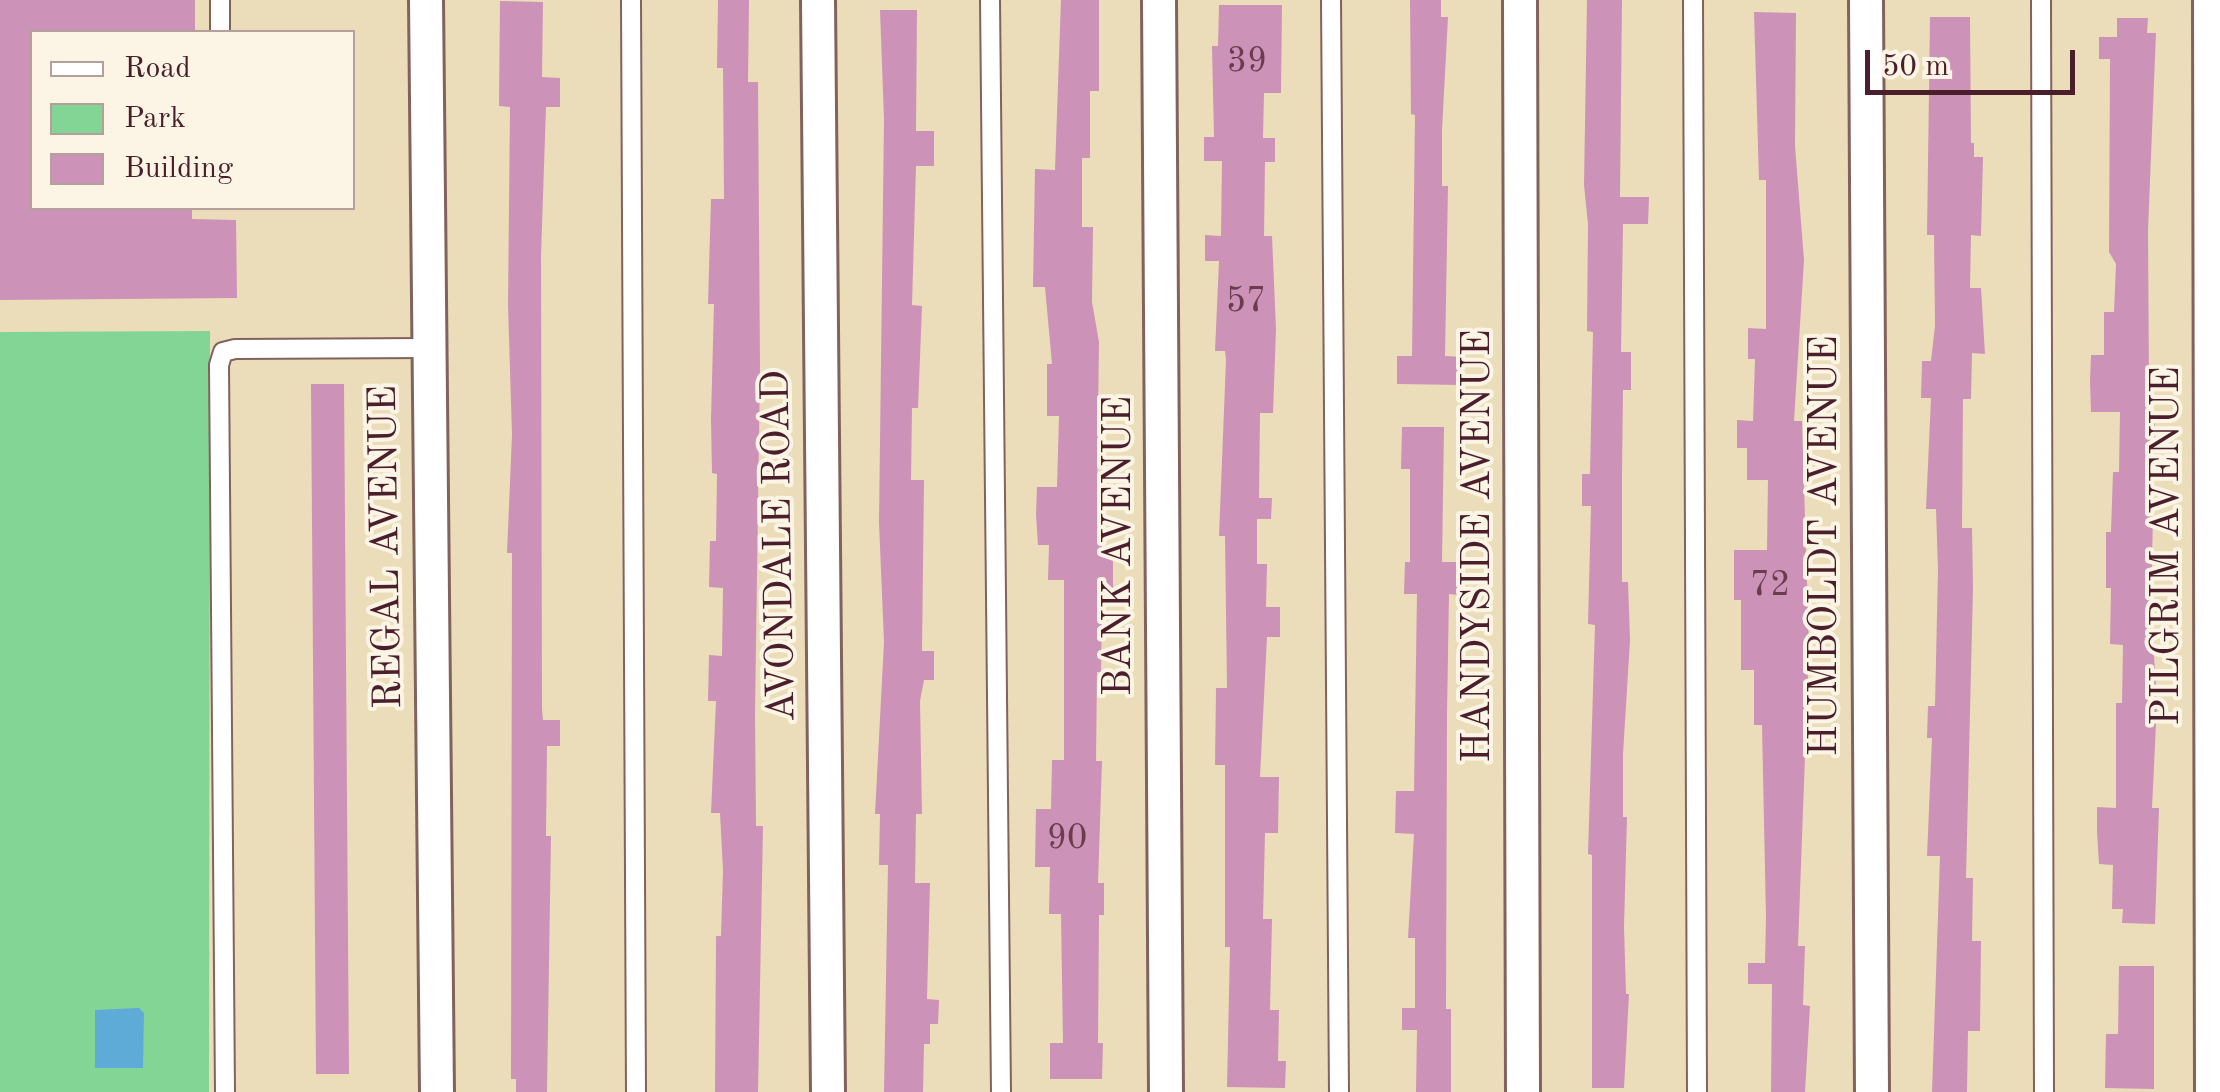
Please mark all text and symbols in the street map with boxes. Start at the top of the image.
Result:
legend [30,30,355,210]
scale bar [1870,30,2080,92]
house number: 39 [1227,41,1267,83]
text: 50 m [1882,52,1949,82]
text: Road [124,54,191,84]
text: Park [124,104,186,134]
text: Building [124,154,233,184]
house number: 57 [1226,281,1266,323]
street label: HANDYSIDE AVENUE [1455,329,1503,763]
street label: HUMBOLDT AVENUE [1802,335,1850,757]
street label: PILGRIM AVENUE [2144,366,2192,726]
street label: AVONDALE ROAD [753,370,807,722]
street label: REGAL AVENUE [360,384,414,710]
street label: BANK AVENUE [1096,396,1144,696]
house number: 72 [1750,565,1790,607]
house number: 90 [1047,818,1087,860]

